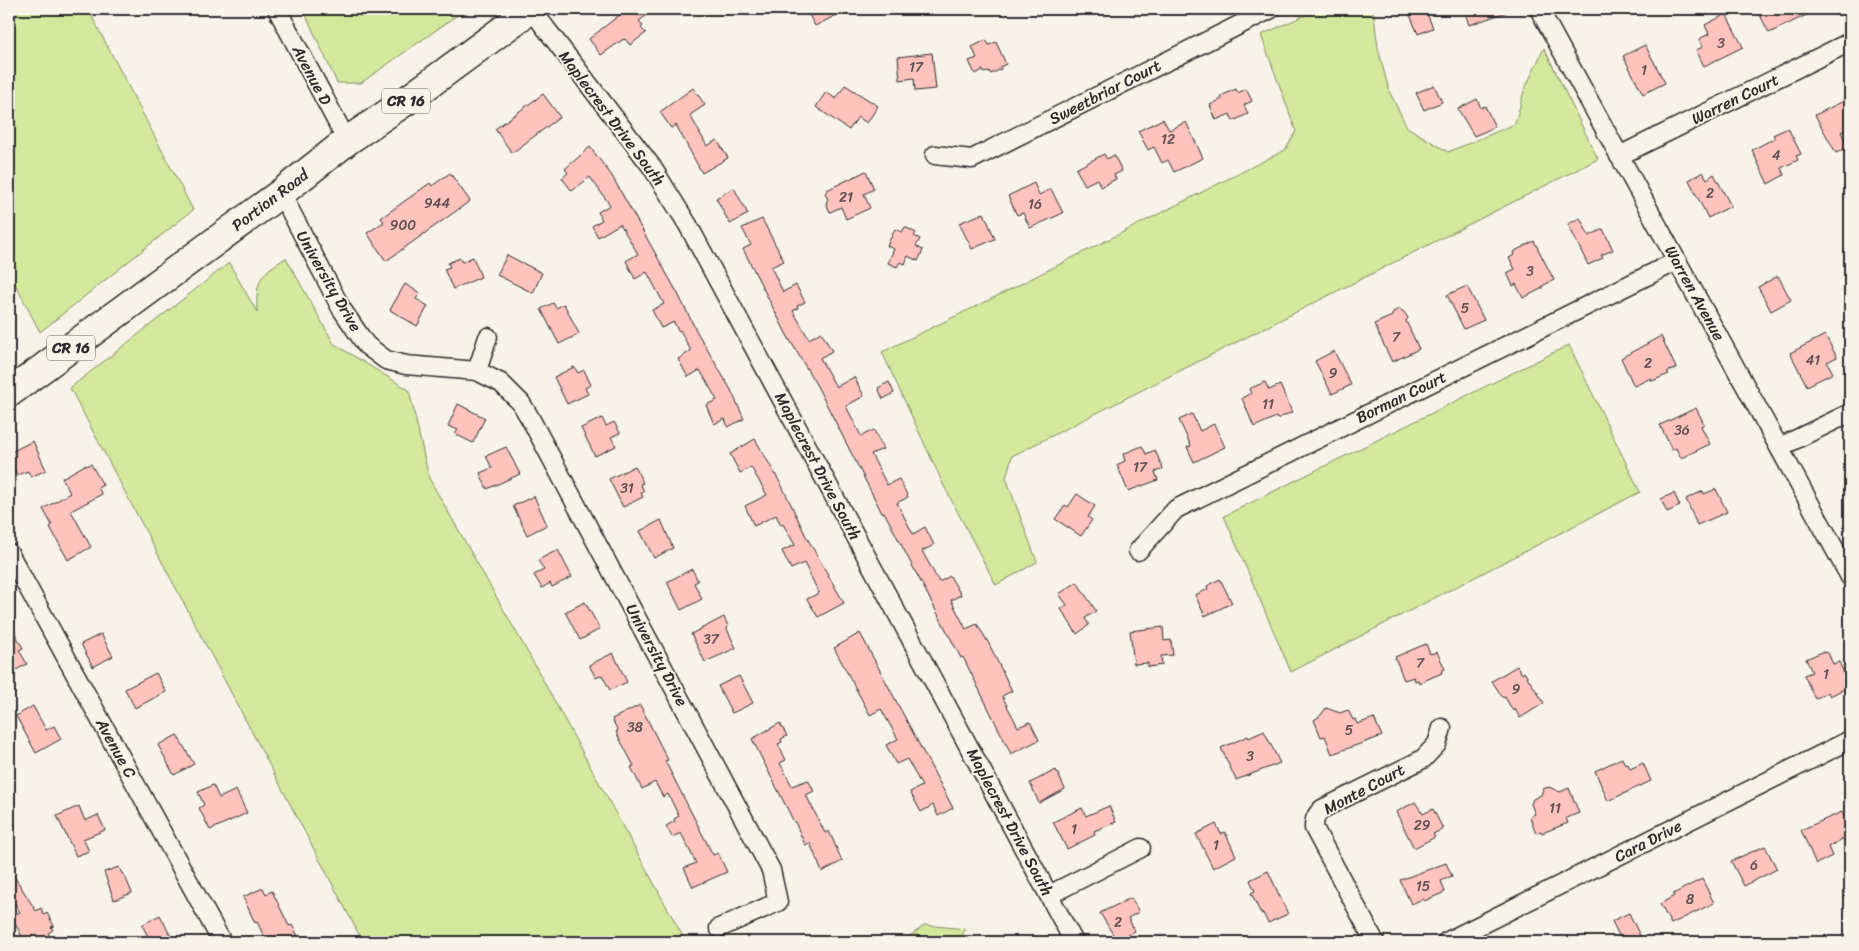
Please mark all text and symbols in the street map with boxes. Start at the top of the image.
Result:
house number: 3 [1717,31,1725,56]
street label: Avenue D [284,39,340,111]
street label: Maplecrest Drive South [551,44,673,192]
street label: Sweetbriar Court [1044,51,1166,133]
house number: 17 [909,55,924,80]
house number: 1 [1641,58,1647,83]
street label: Warren Court [1686,65,1784,133]
road number: CR 16 [382,88,430,114]
house number: 12 [1161,127,1175,152]
house number: 4 [1772,143,1781,168]
street label: Portion Road [225,160,316,239]
house number: 2 [1706,181,1714,206]
house number: 21 [839,185,853,210]
house number: 944 [424,191,450,216]
house number: 16 [1028,192,1042,217]
house number: 900 [390,213,416,238]
street label: University Drive [288,225,370,337]
street label: Warren Avenue [1657,240,1733,346]
house number: 3 [1526,259,1534,284]
house number: 5 [1461,296,1470,321]
house number: 7 [1392,325,1401,350]
road number: CR 16 [47,336,95,360]
house number: 41 [1806,348,1820,373]
house number: 2 [1644,351,1652,376]
house number: 9 [1329,361,1338,386]
street label: Borman Court [1351,362,1451,432]
street label: Maplecrest Drive South [767,387,869,545]
house number: 11 [1262,392,1274,417]
house number: 36 [1674,418,1690,443]
house number: 17 [1133,455,1148,480]
house number: 31 [620,476,634,501]
street label: University Drive [618,598,696,712]
house number: 37 [703,627,720,652]
house number: 7 [1416,651,1425,676]
house number: 1 [1823,662,1829,687]
house number: 9 [1512,677,1521,702]
street label: Avenue C [87,712,144,784]
house number: 38 [627,715,644,740]
house number: 5 [1345,718,1354,743]
street label: Maplecrest Drive South [959,743,1061,901]
house number: 3 [1246,744,1254,769]
street label: Monte Court [1318,755,1410,823]
house number: 11 [1549,796,1561,821]
street label: Cara Drive [1609,812,1687,870]
house number: 29 [1414,813,1431,838]
house number: 1 [1071,817,1077,842]
house number: 1 [1213,833,1219,858]
house number: 6 [1750,853,1758,878]
house number: 15 [1416,874,1431,899]
house number: 8 [1686,887,1695,912]
house number: 2 [1114,910,1122,935]

